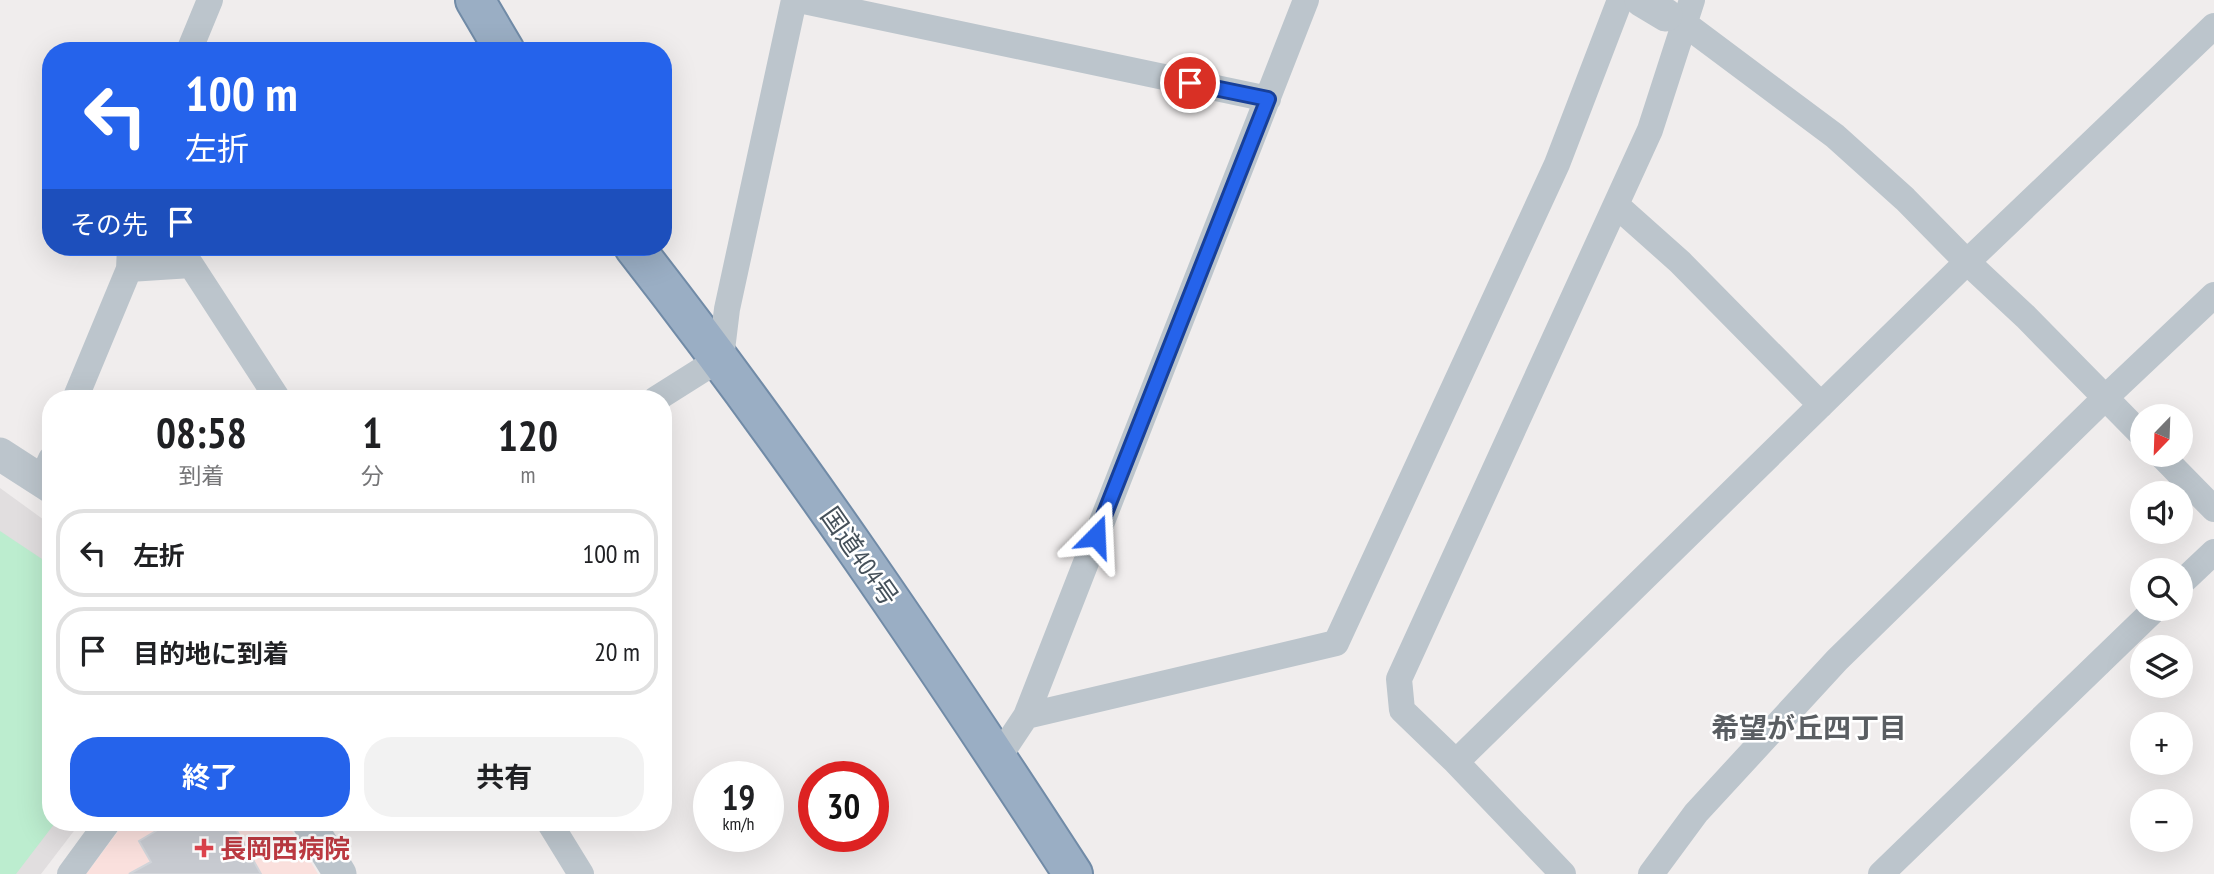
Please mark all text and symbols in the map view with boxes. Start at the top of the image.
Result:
pin [1160,53,1220,113]
text: 100 m [185,61,298,125]
icon: arrive [1171,64,1209,102]
icon: left [70,70,161,161]
text: 左折 [185,127,249,169]
icon: arrive [162,203,200,241]
text: その先 [70,208,148,241]
north arrow [2130,404,2193,467]
map controls [2130,404,2193,852]
text: 08:58 [156,405,247,460]
text: 1 [362,405,382,460]
text: 120 [498,408,558,463]
text: m [520,460,535,489]
text: 到着 [178,461,224,490]
text: 分 [361,461,384,490]
button: sound [2130,481,2193,544]
position arrow [1059,499,1133,573]
street label: 国道404号 [814,500,906,612]
icon: left [74,534,112,572]
text: 100 m [582,537,640,570]
text: 左折 [133,539,185,572]
button: search [2130,558,2193,621]
icon: arrive [74,632,112,670]
text: 20 m [594,635,640,668]
button: layers [2130,635,2193,698]
text: 目的地に到着 [133,637,289,670]
district label: 希望が丘四丁目 [1711,709,1907,746]
button: + [2130,712,2193,775]
button: 終了 [70,737,350,817]
button: 共有 [364,737,644,817]
speed limit sign: 30 [798,761,889,852]
text: 19 [722,774,755,820]
button: − [2130,789,2193,852]
text: km/h [723,812,754,835]
place label: 長岡西病院 [220,832,350,865]
marker: 長岡西病院 [194,838,214,858]

